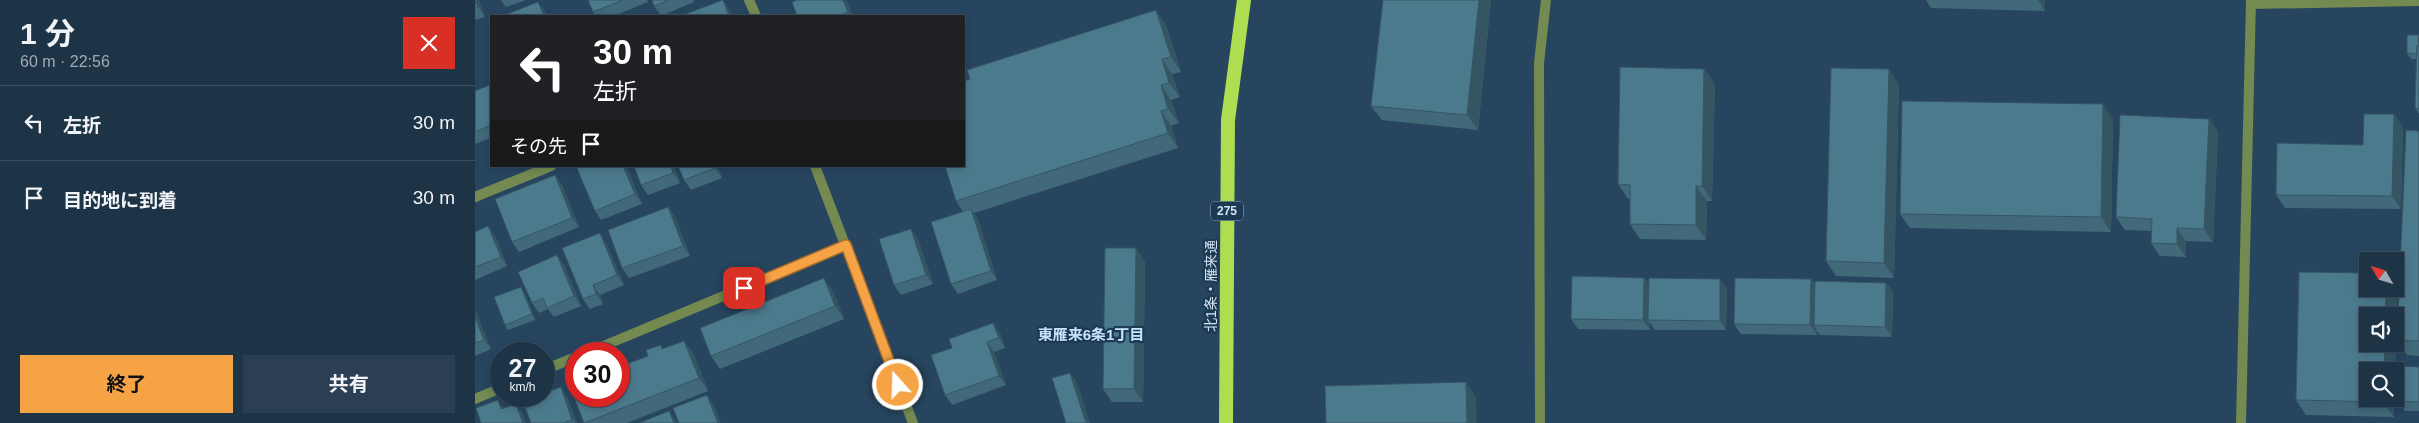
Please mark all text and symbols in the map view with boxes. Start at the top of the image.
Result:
text: 1 分 [20,17,75,50]
button: close [403,17,455,69]
text: 30 m [593,32,673,71]
icon: left [510,35,575,100]
text: 60 m · 22:56 [20,53,110,70]
text: 左折 [593,79,637,104]
icon: left [20,109,48,137]
text: 30 m [413,112,455,133]
text: 左折 [63,115,101,136]
icon: arrive [577,130,605,158]
text: その先 [510,136,567,157]
icon: arrive [20,184,48,212]
text: 30 m [413,187,455,208]
text: 目的地に到着 [63,190,177,211]
road number: 275 [1211,202,1243,220]
street label: 北1条・雁来通 [1203,240,1219,332]
north arrow [2359,252,2404,298]
map controls [2359,252,2404,407]
pin [723,267,765,309]
icon: arrive [730,274,758,302]
button: sound [2359,307,2404,352]
district label: 東雁来6条1丁目 [1038,326,1144,343]
speed limit sign: 30 [565,342,630,407]
text: 27 [509,354,536,382]
button: 終了 [20,355,233,413]
button: 共有 [243,355,455,413]
position arrow [871,358,923,410]
button: search [2359,362,2404,407]
text: km/h [509,380,536,394]

